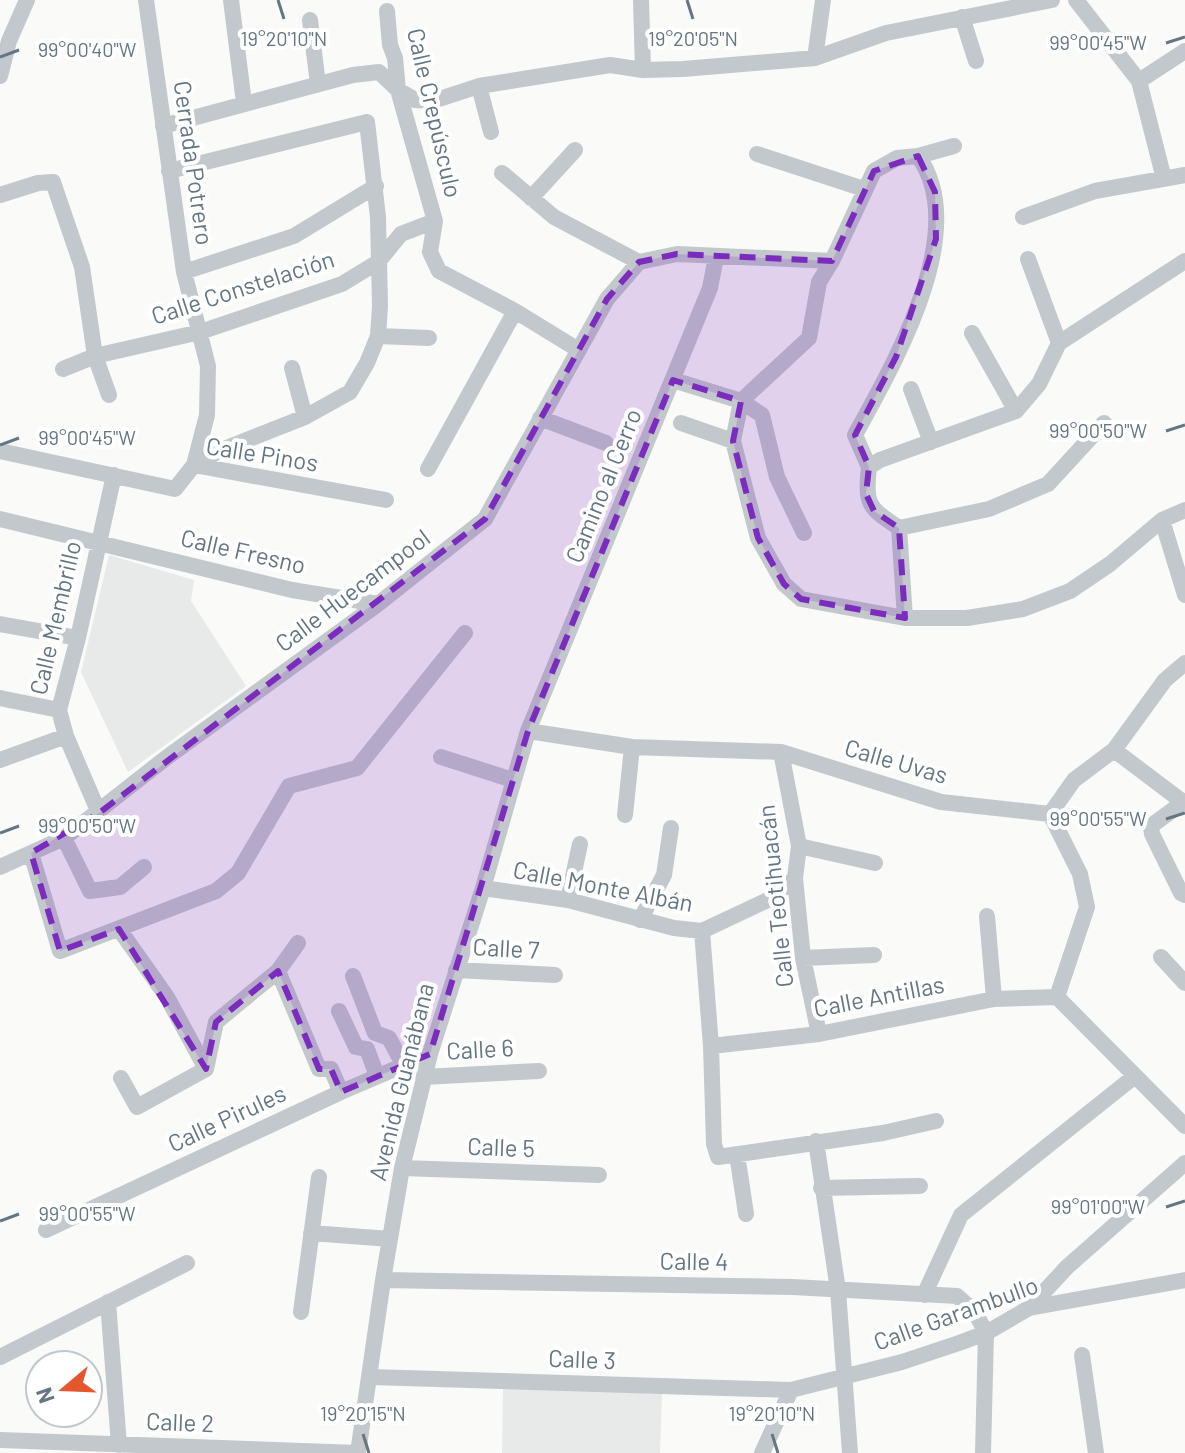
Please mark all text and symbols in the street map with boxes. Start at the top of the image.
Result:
street label: Calle Crepúsculo [402,25,469,200]
text: 19°20'10"N [241,26,327,50]
text: 19°20'05"N [648,26,738,50]
text: 99°00'45"W [1049,30,1147,54]
text: 99°00'40"W [38,37,137,61]
street label: Cerrada Potrero [169,79,220,247]
street label: Calle Constelación [147,243,338,330]
street label: Camino al Cerro [559,404,647,567]
text: 99°00'50"W [1049,418,1147,442]
text: 99°00'45"W [38,425,136,449]
street label: Calle Pinos [204,430,320,477]
street label: Calle Fresno [178,522,309,579]
street label: Calle Huecampool [269,522,435,657]
street label: Calle Membrillo [23,538,86,697]
street label: Calle Uvas [842,732,951,789]
street label: Calle Teotihuacán [750,803,799,989]
text: 99°00'55"W [1049,806,1147,830]
text: 99°00'50"W [38,813,136,837]
street label: Calle Monte Albán [511,854,696,917]
street label: Calle 7 [472,931,540,964]
street label: Calle Antillas [811,969,947,1022]
street label: Avenida Guanábana [362,980,439,1183]
street label: Calle 6 [445,1032,514,1065]
street label: Calle Pirules [163,1078,290,1158]
street label: Calle 5 [467,1131,535,1162]
text: 99°01'00"W [1051,1194,1146,1218]
text: 99°00'55"W [38,1201,136,1225]
street label: Calle 4 [660,1245,729,1276]
street label: Calle Garambullo [869,1269,1042,1356]
street label: Calle 3 [548,1343,616,1374]
north arrow [24,1349,104,1429]
text: N [29,1385,59,1407]
text: 19°20'15"N [320,1401,406,1425]
text: 19°20'10"N [729,1401,815,1425]
street label: Calle 2 [145,1406,215,1437]

